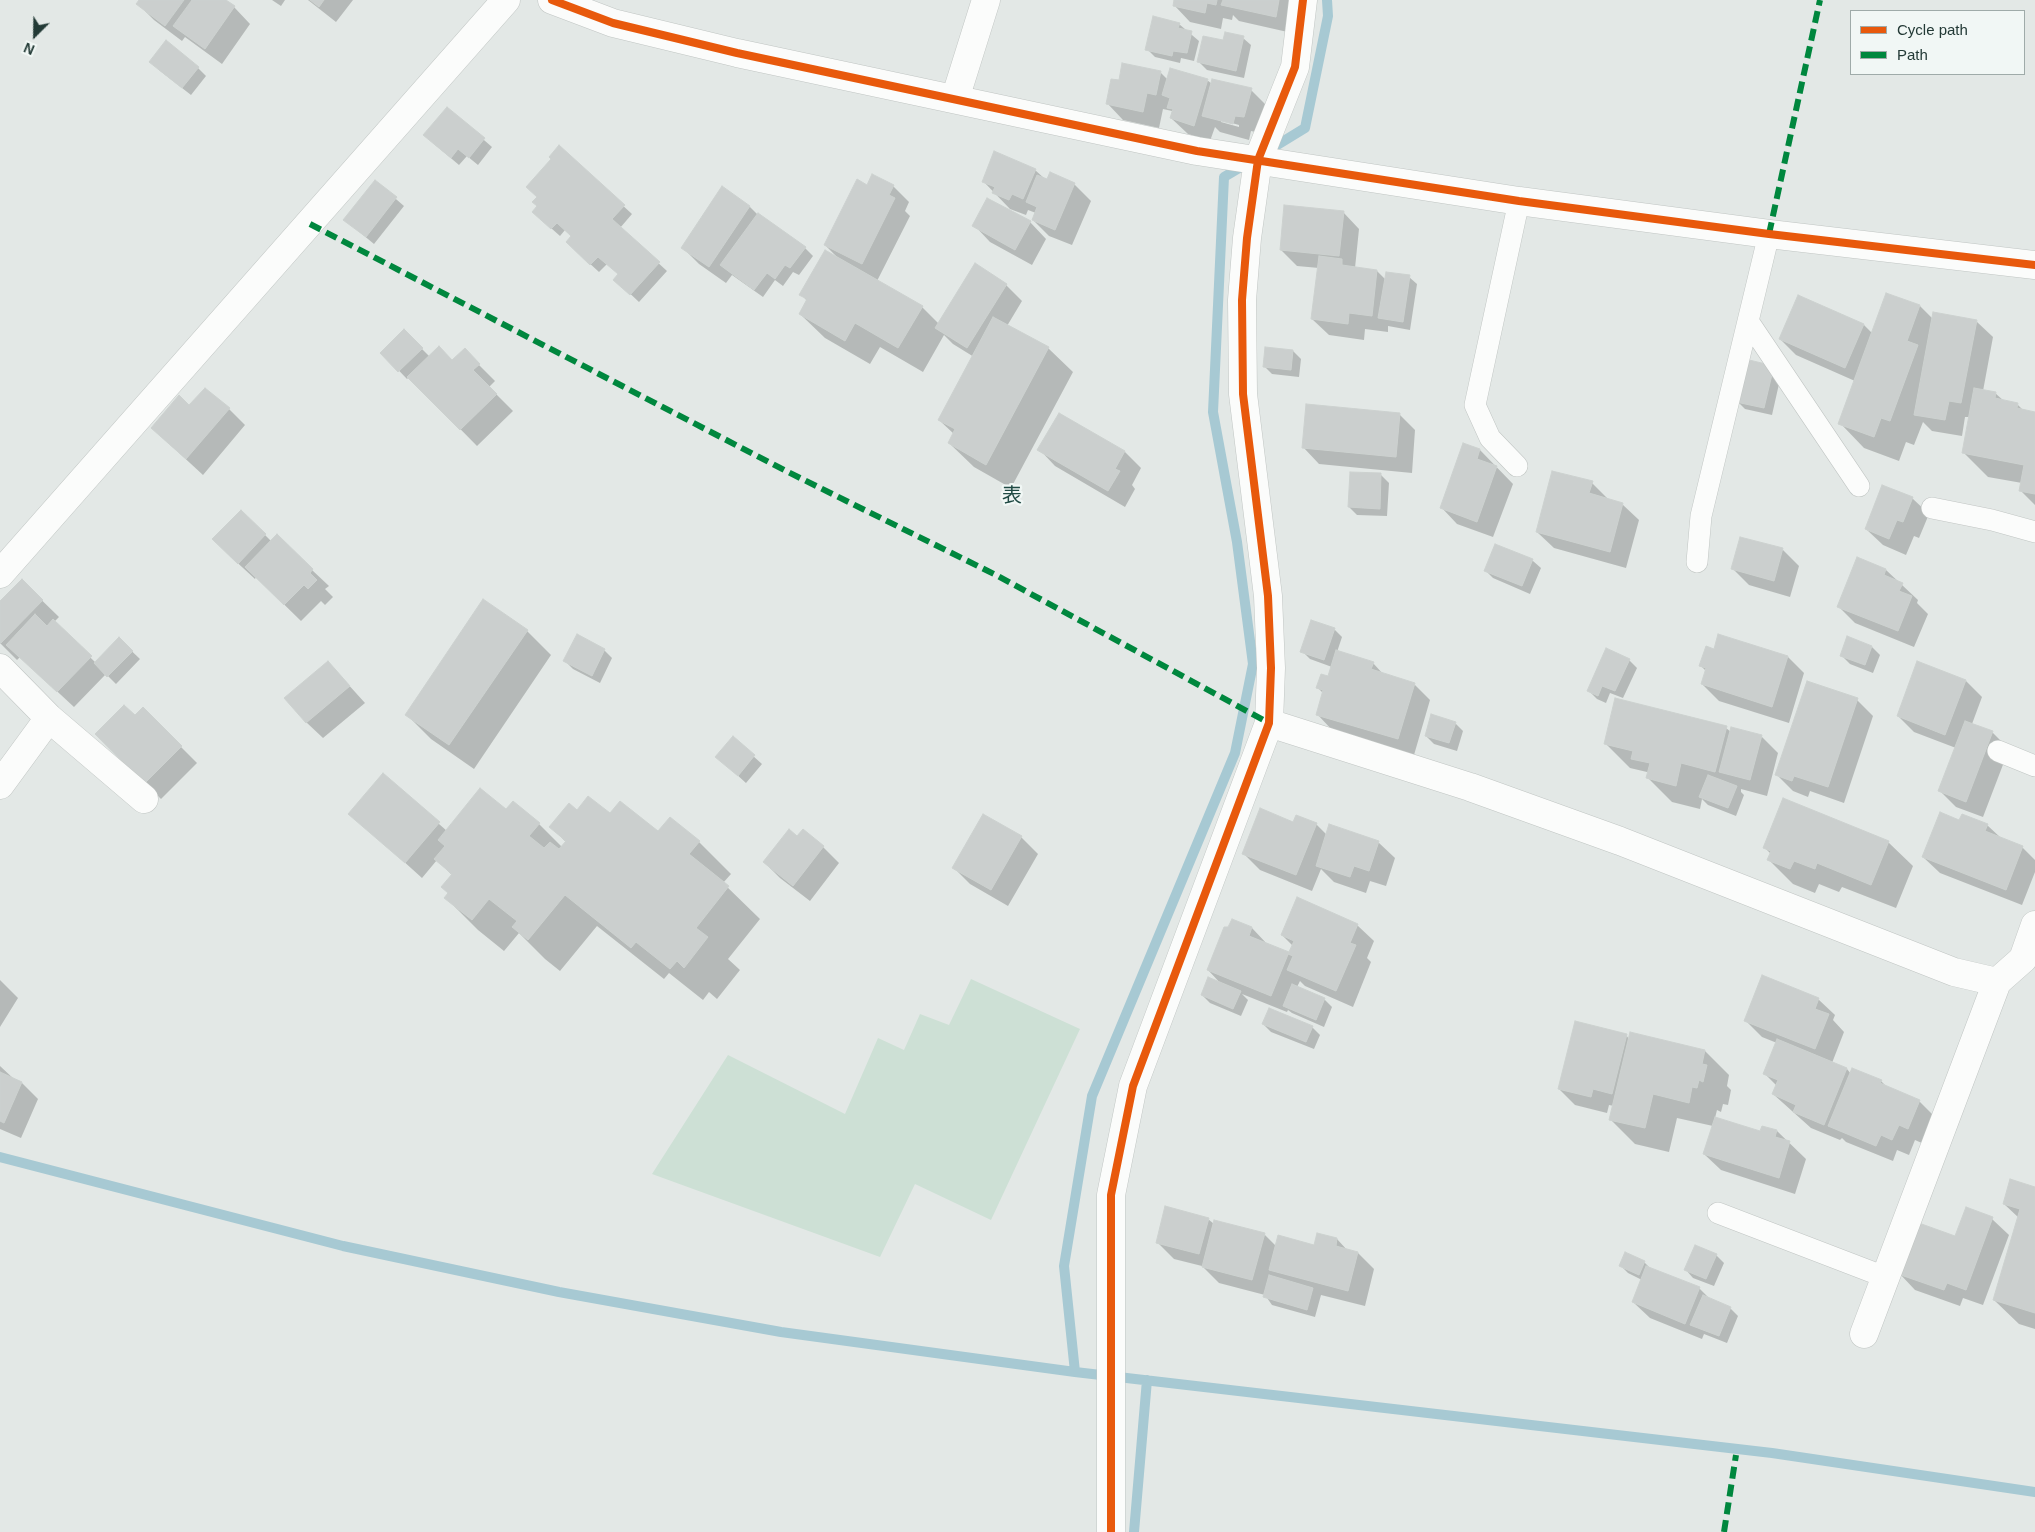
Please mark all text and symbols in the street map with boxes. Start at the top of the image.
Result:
north arrow [10,10,60,60]
legend [1850,10,2025,75]
text: Cycle path [1897,21,1968,38]
text: N [21,39,37,58]
text: Path [1897,46,1928,63]
district label: 表 [1002,484,1022,508]

